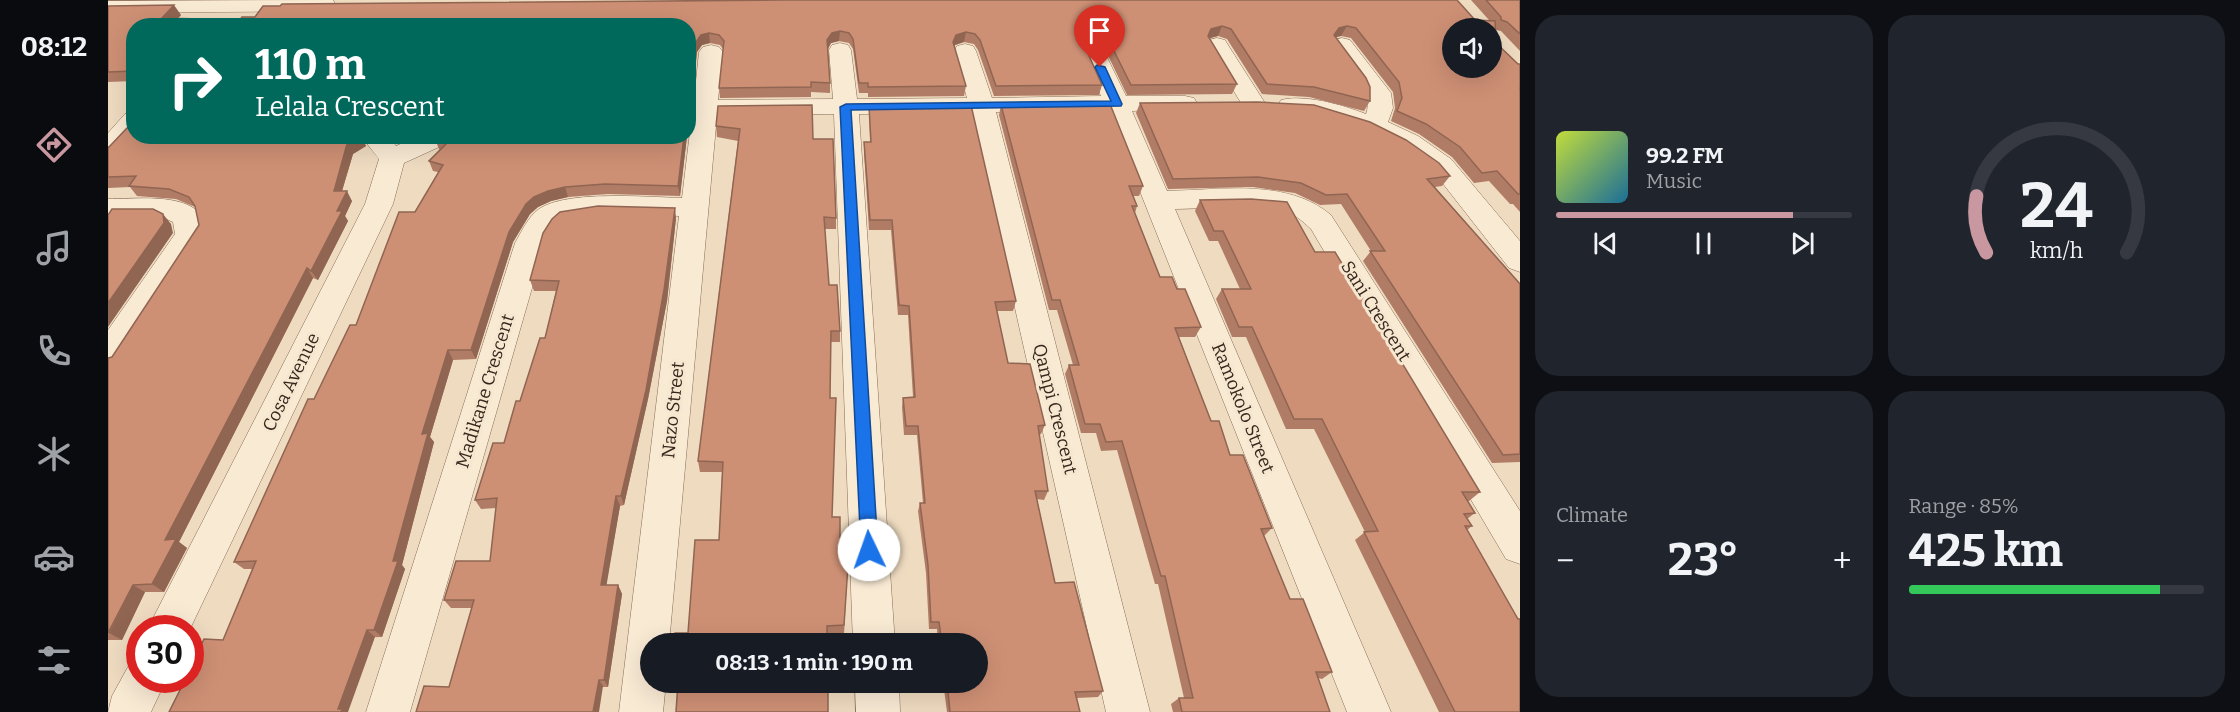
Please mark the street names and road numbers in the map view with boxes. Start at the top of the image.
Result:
street label: Sani Crescent [1336,257,1416,366]
street label: Madikane Crescent [451,311,519,471]
street label: Cosa Avenue [258,329,324,435]
street label: Ramokolo Street [1207,340,1279,477]
street label: Qampi Crescent [1028,342,1082,477]
street label: Nazo Street [657,360,689,460]

